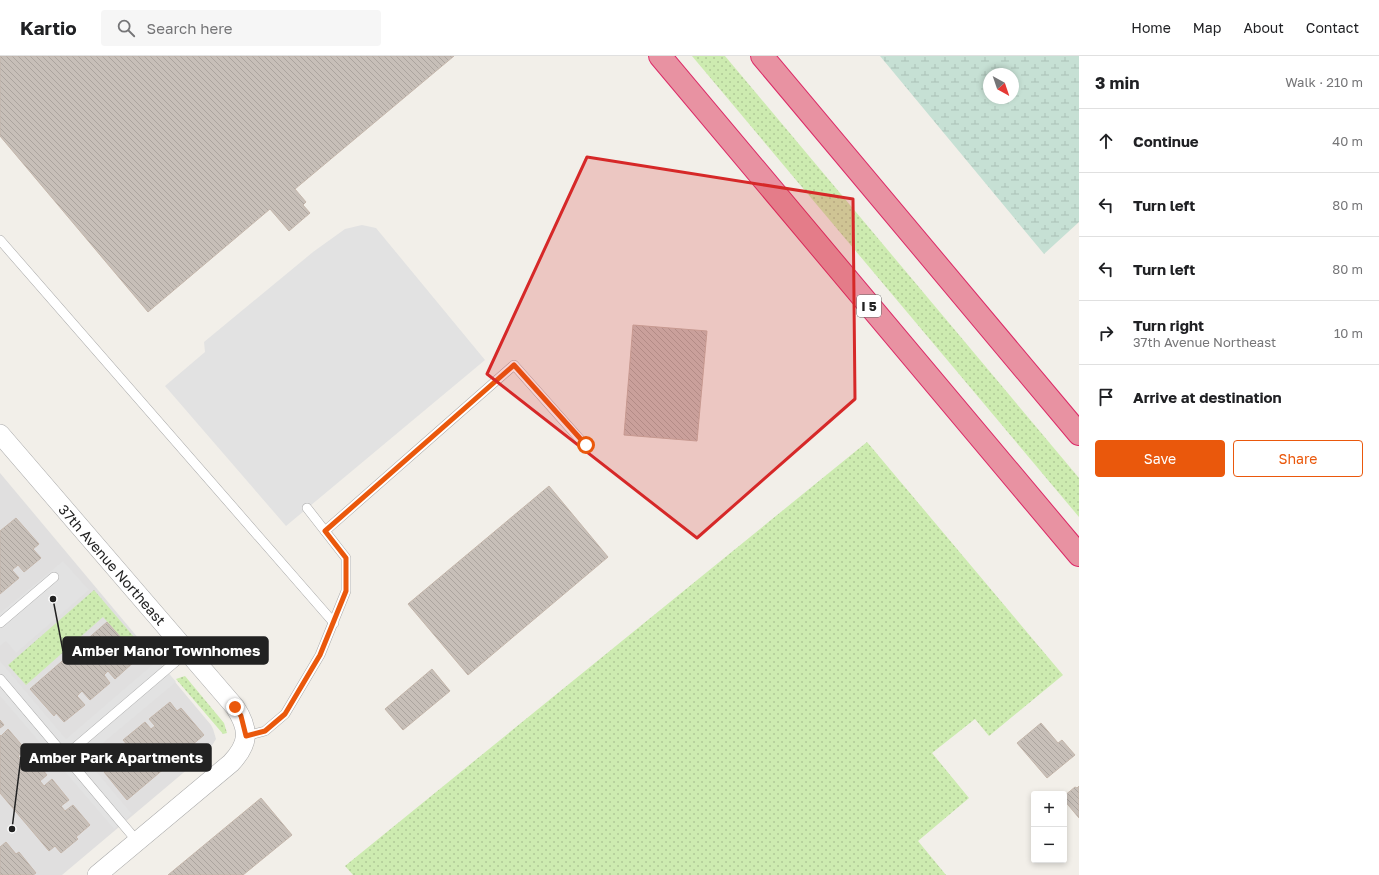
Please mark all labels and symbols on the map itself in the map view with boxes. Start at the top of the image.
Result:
north arrow [983,68,1019,104]
road number: I 5 [857,295,881,317]
route start [577,436,595,454]
street label: 37th Avenue Northeast [55,501,169,628]
callout: Amber Manor Townhomes [63,637,268,664]
text: Amber Manor Townhomes [72,641,260,659]
route end [226,698,244,716]
callout: Amber Park Apartments [21,744,211,771]
text: Amber Park Apartments [29,748,203,766]

